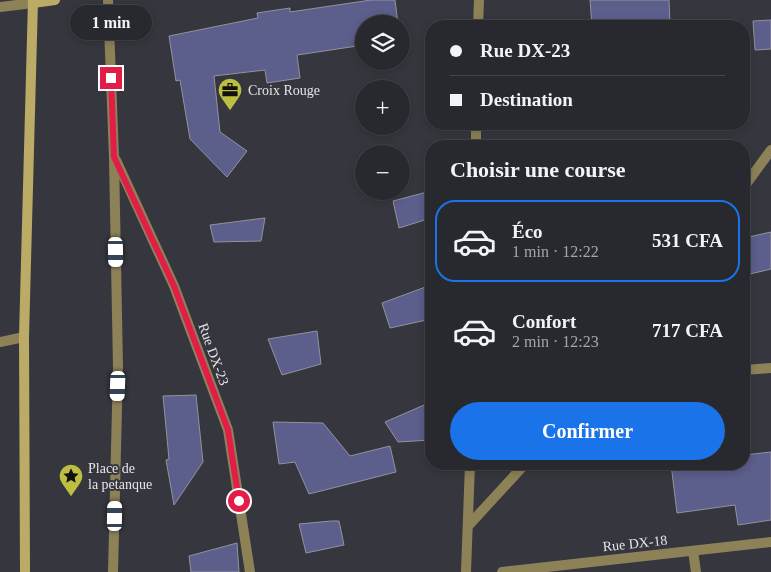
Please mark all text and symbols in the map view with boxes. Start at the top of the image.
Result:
callout: 1 min [70,5,152,40]
text: 1 min [92,14,130,31]
map controls [355,15,410,200]
button: layers [355,15,410,70]
text: Rue DX-23 [480,40,570,61]
route end [100,67,122,89]
office icon: Croix Rouge [217,77,243,111]
button: + [355,80,410,135]
place label: Croix Rouge [248,83,320,98]
text: Destination [480,89,573,110]
button: − [355,145,410,200]
text: Choisir une course [450,157,626,182]
icon: car [452,219,497,264]
text: Éco [512,221,543,242]
text: 531 CFA [652,230,723,251]
car [108,237,123,267]
text: 1 min · 12:22 [512,243,599,260]
icon: car [452,309,497,354]
text: Confort [512,311,576,332]
text: 717 CFA [652,320,723,341]
street label: Rue DX-23 [195,321,232,387]
text: 2 min · 12:23 [512,333,599,350]
car [109,371,126,401]
button: Confirmer [450,402,725,460]
place label: Place de la petanque [88,461,152,492]
place icon: Place de la petanque [58,463,84,497]
route start [228,490,250,512]
car [107,501,122,531]
street label: Rue DX-18 [602,533,668,554]

